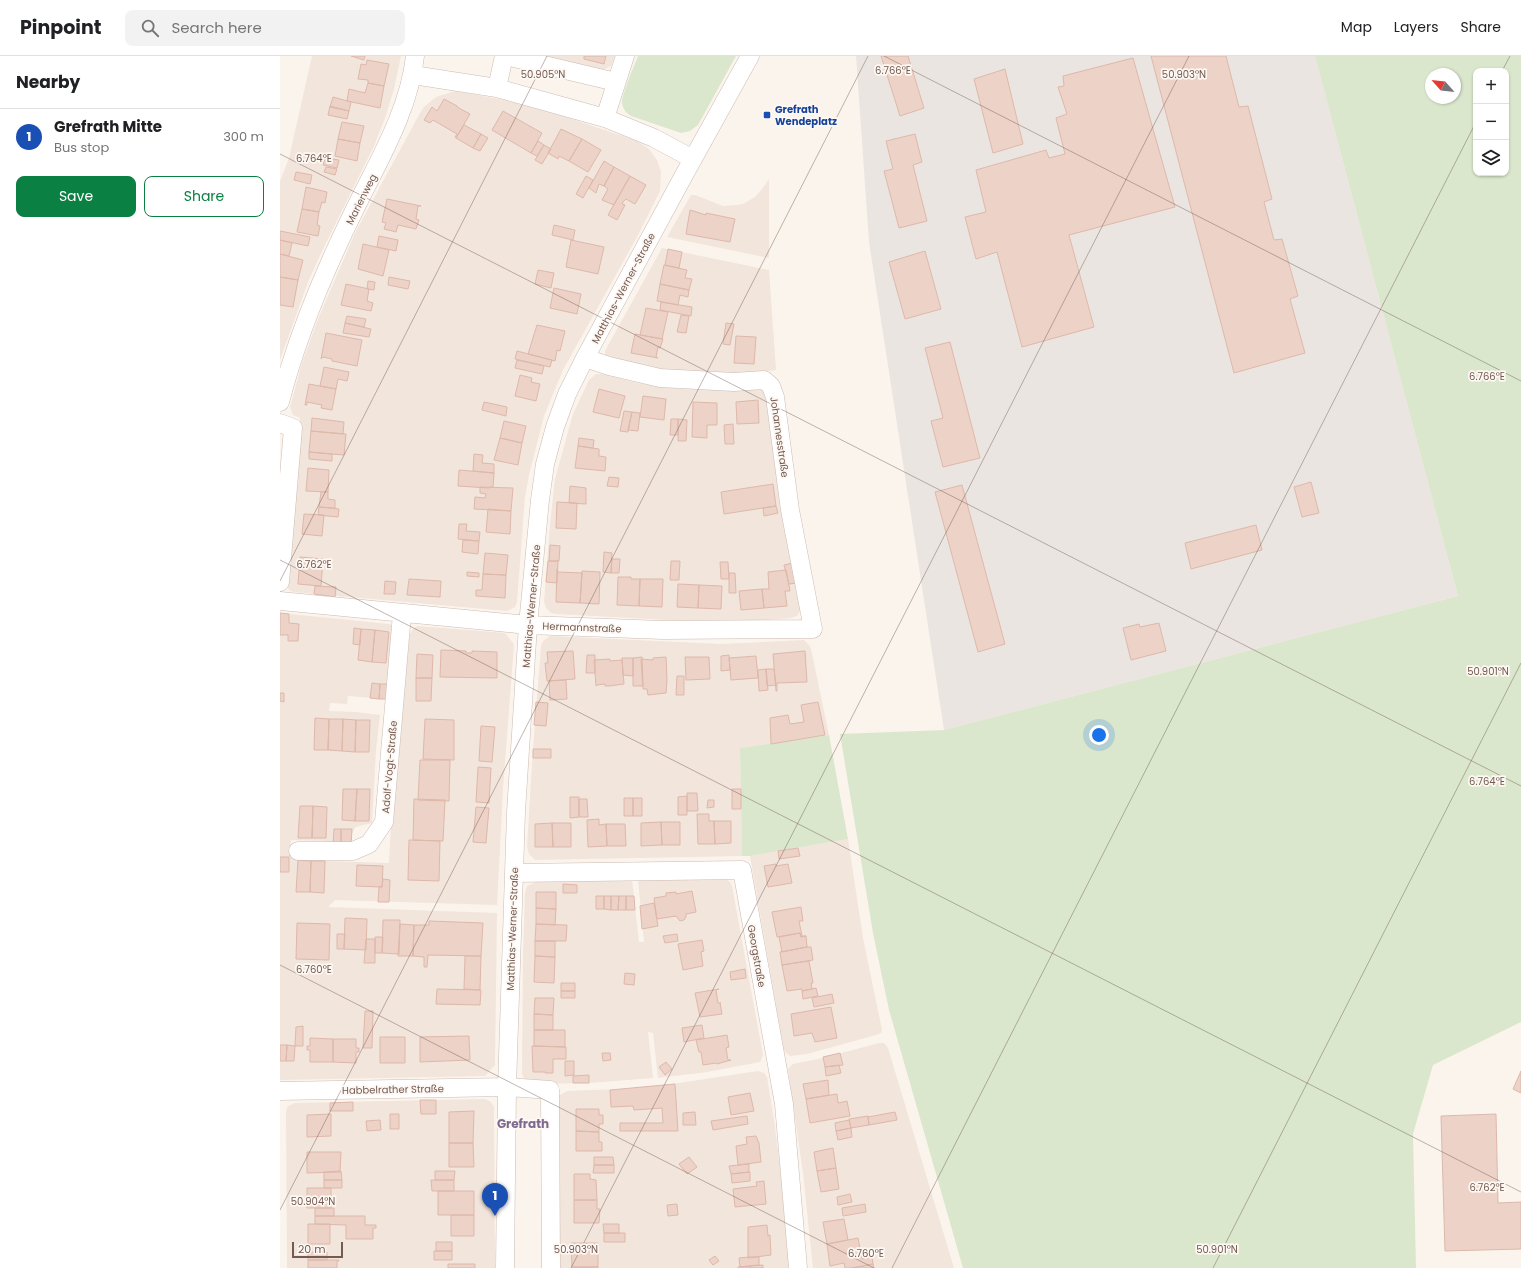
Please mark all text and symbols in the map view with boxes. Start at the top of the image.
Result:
search box [125,10,405,46]
text: Pinpoint [20,14,101,41]
icon: search [139,17,161,39]
text: Search here [171,17,262,38]
text: Map [1341,17,1372,37]
text: Layers [1394,17,1438,37]
text: Share [1460,17,1501,37]
text: 6.766°E [875,63,911,78]
text: 50.905°N [521,67,565,82]
text: 50.903°N [1162,67,1206,82]
north arrow [1425,68,1461,104]
map controls [1473,68,1509,176]
button: + [1473,68,1509,104]
text: Nearby [16,70,80,94]
place label: Grefrath Wendeplatz [775,102,837,129]
button: − [1473,104,1509,140]
marker: Grefrath Wendeplatz [762,110,772,120]
text: Grefrath Mitte [54,116,162,137]
text: 1 [27,127,31,146]
text: 300 m [223,127,264,146]
text: Bus stop [54,138,109,157]
button: layers [1473,140,1509,176]
text: 6.764°E [296,151,332,166]
street label: Marienweg [342,171,381,227]
button: Save [16,176,136,217]
button: Share [144,176,264,217]
street label: Matthias-Werner-Straße [588,230,659,346]
text: 6.766°E [1469,369,1505,384]
street label: Johannesstraße [766,396,793,478]
street label: Matthias-Werner-Straße [519,544,544,668]
text: 6.762°E [296,557,332,572]
street label: Hermannstraße [542,619,622,636]
text: 50.901°N [1467,664,1509,679]
street label: Adolf-Vogt-Straße [378,720,401,814]
your location [1089,725,1109,745]
text: 6.764°E [1469,774,1505,789]
street label: Matthias-Werner-Straße [503,867,522,991]
street label: Georgstraße [744,924,769,989]
text: 6.760°E [296,962,332,977]
street label: Habbelrather Straße [342,1081,444,1098]
district label: Grefrath [497,1115,549,1132]
text: 6.762°E [1469,1180,1505,1195]
pin: 1 [482,1183,508,1216]
text: 50.904°N [291,1194,335,1209]
scale bar [292,1240,343,1259]
text: 20 m [298,1241,326,1257]
text: 50.903°N [554,1242,598,1257]
text: 50.901°N [1196,1242,1238,1257]
text: 6.760°E [848,1246,884,1261]

